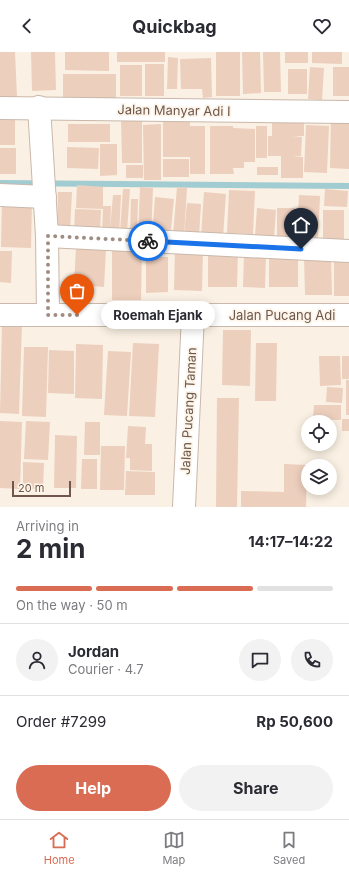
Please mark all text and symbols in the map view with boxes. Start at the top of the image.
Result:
icon: back [16,15,38,37]
icon: heart [311,15,333,37]
text: Quickbag [132,16,217,37]
street label: Jalan Manyar Adi I [117,101,231,119]
pin [284,208,318,249]
icon: home [290,214,312,236]
courier [128,221,168,261]
icon: bike [137,230,159,252]
pin [60,274,94,315]
icon: bag [66,280,88,302]
callout: Roemah Ejank [101,301,215,329]
text: Roemah Ejank [113,307,203,323]
street label: Jalan Pucang Adi [229,307,335,323]
street label: Jalan Pucang Taman [177,347,199,475]
map controls [301,415,337,495]
button: locate [301,415,337,451]
button: layers [301,459,337,495]
scale bar [12,479,71,498]
text: 20 m [18,481,44,495]
text: Arriving in [16,518,79,534]
text: 14:17–14:22 [248,532,333,551]
text: 2 min [16,533,86,564]
text: On the way · 50 m [16,597,128,613]
button: person [16,639,58,681]
button: chat [239,639,281,681]
button: phone [291,639,333,681]
text: Jordan [68,642,119,661]
text: Courier · 4.7 [68,661,144,677]
text: Order #7299 [16,712,106,731]
text: Rp 50,600 [256,712,333,731]
button: Help [16,765,171,811]
button: Share [179,765,333,811]
tab: Home [44,829,75,867]
tab: Map [162,829,185,867]
tab: Saved [273,829,305,867]

